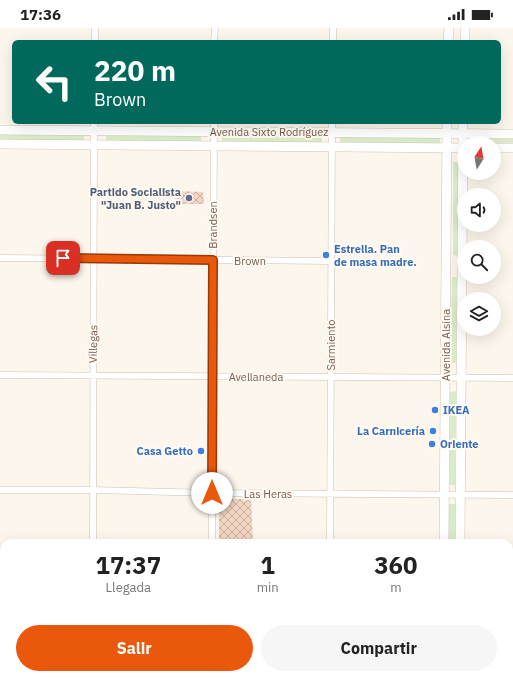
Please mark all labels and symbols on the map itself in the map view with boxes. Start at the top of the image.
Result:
street label: Avenida Sixto Rodríguez [210,125,328,139]
north arrow [457,136,501,180]
place label: Partido Socialista "Juan B. Justo" [90,185,181,212]
marker: Partido Socialista "Juan B. Justo" [184,193,194,203]
street label: Brandsen [206,201,220,249]
pin [46,241,80,275]
place label: Estrella. Pan de masa madre. [334,242,417,269]
marker: Estrella. Pan de masa madre. [321,250,331,260]
street label: Brown [234,254,266,268]
street label: Avenida Alsina [439,309,453,381]
street label: Sarmiento [324,320,338,370]
street label: Villegas [86,325,100,363]
street label: Avellaneda [229,370,283,384]
place label: IKEA [443,403,470,417]
marker: IKEA [430,405,440,415]
place label: La Carnicería [357,424,425,438]
marker: La Carnicería [428,426,438,436]
place label: Oriente [440,437,479,451]
marker: Oriente [427,439,437,449]
place label: Casa Getto [137,444,193,458]
marker: Casa Getto [196,446,206,456]
position arrow [191,472,233,514]
street label: Las Heras [244,487,292,501]

